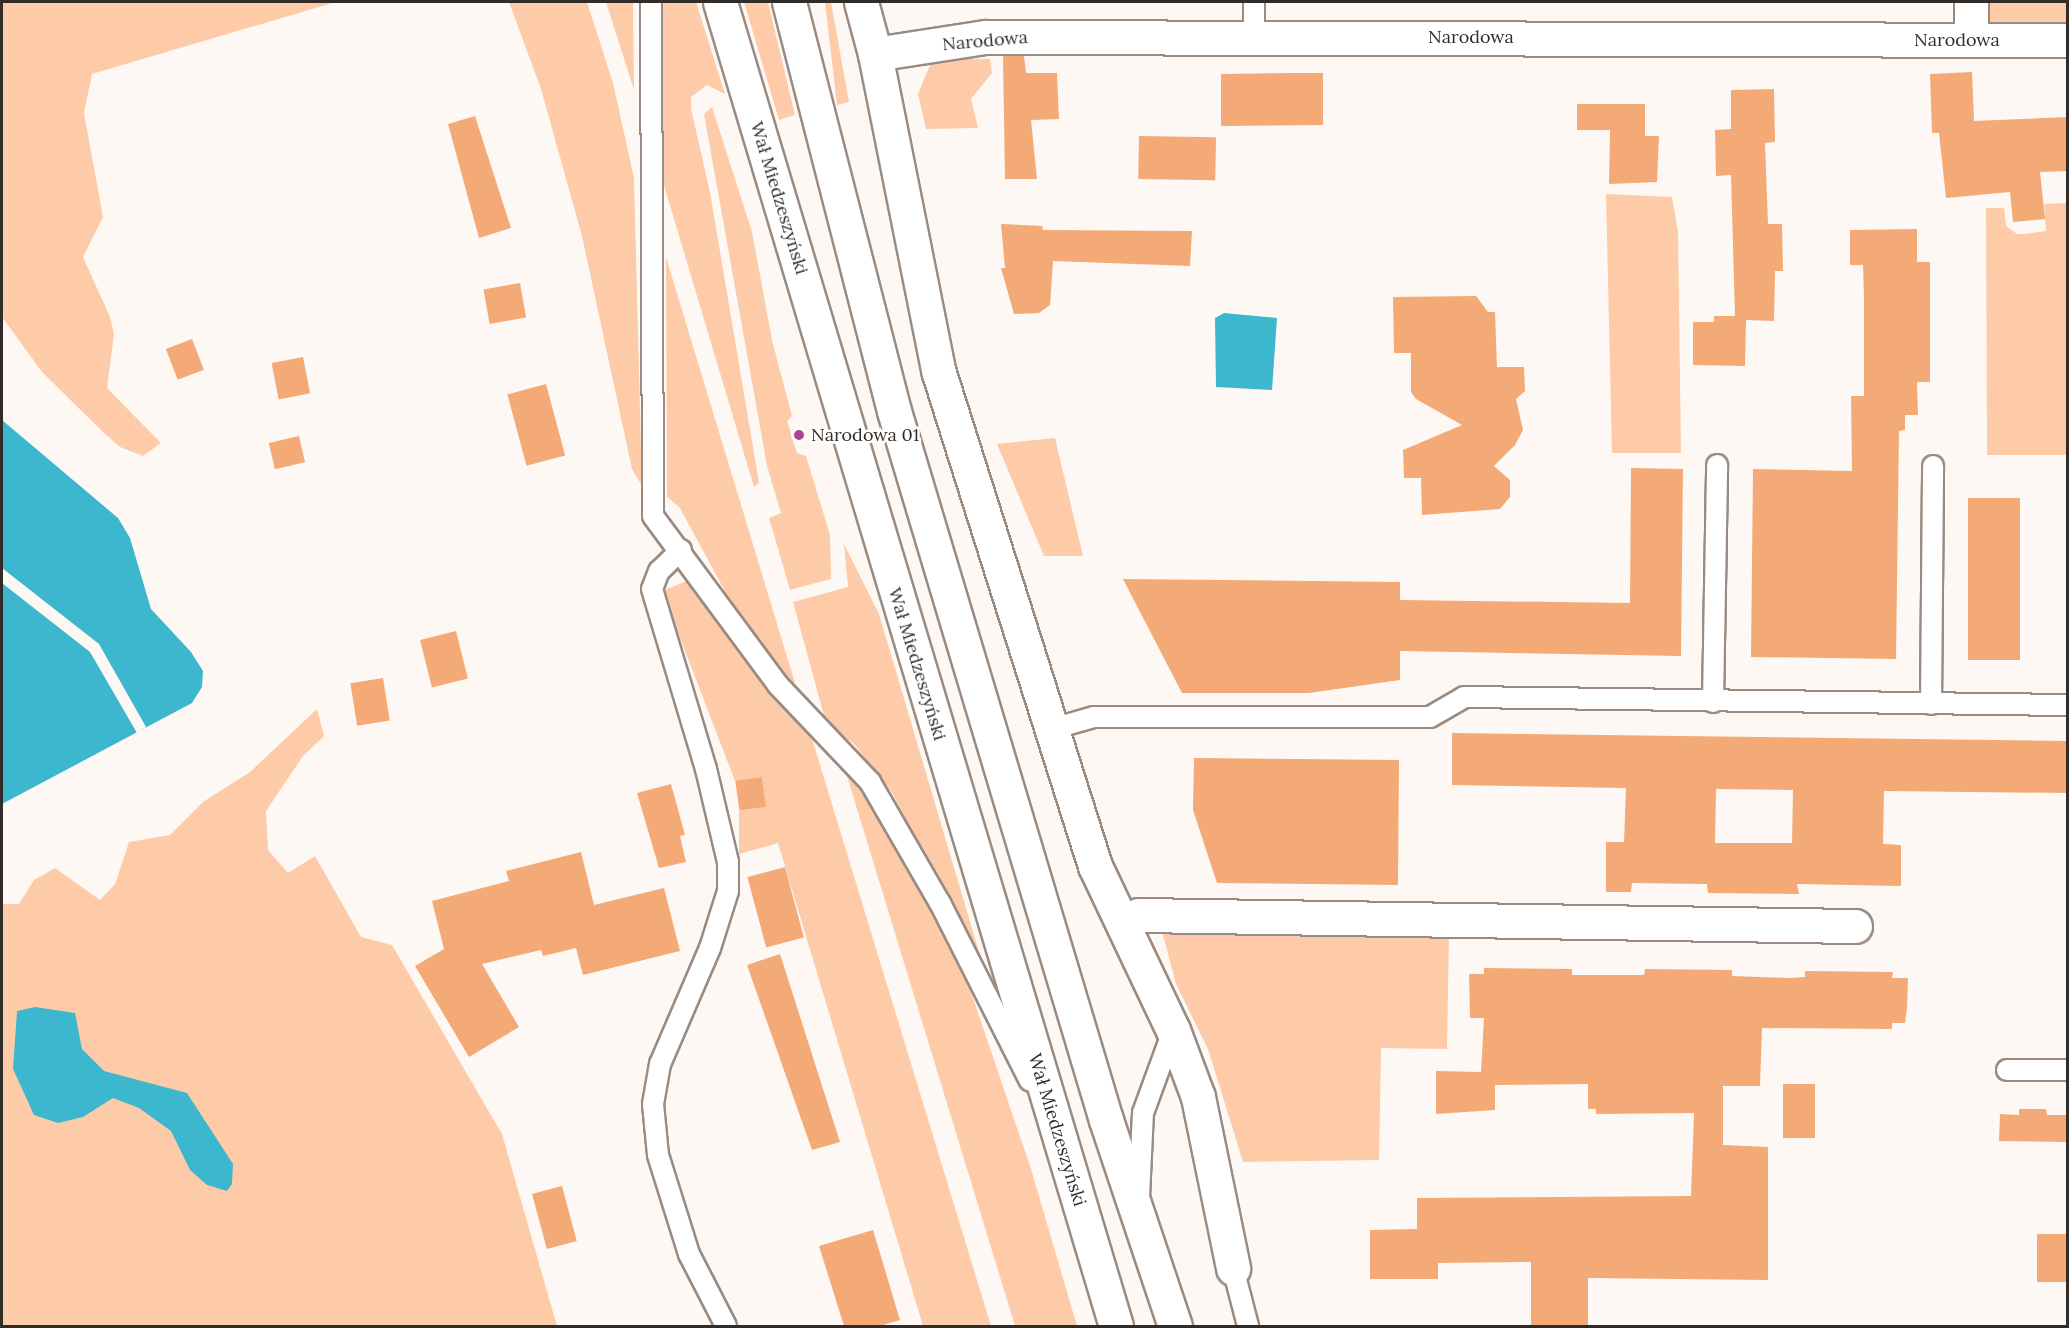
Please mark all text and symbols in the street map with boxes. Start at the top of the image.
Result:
street label: Narodowa [1428,26,1514,48]
street label: Narodowa [941,27,1029,55]
street label: Narodowa [1914,29,2000,51]
street label: Wał Miedzeszyński [745,119,813,277]
place label: Narodowa 01 [811,424,919,446]
marker: Narodowa 01 [792,428,806,442]
street label: Wał Miedzeszyński [883,585,951,743]
street label: Wał Miedzeszyński [1023,1051,1091,1209]

